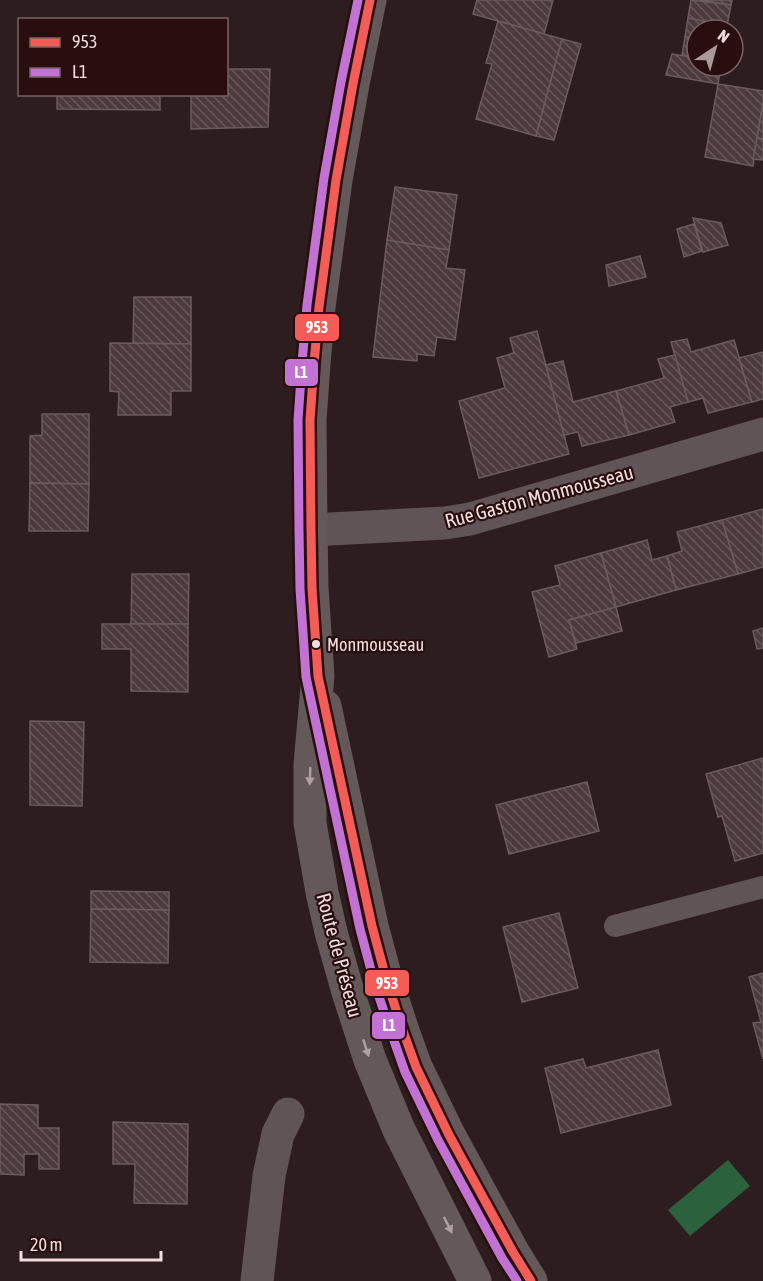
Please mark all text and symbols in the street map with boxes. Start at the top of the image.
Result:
legend [18,18,228,96]
north arrow [685,18,745,78]
text: N [715,26,733,46]
text: 953 [72,31,97,52]
text: L1 [72,61,87,82]
line badge: 953 [294,313,340,342]
text: 953 [306,318,328,336]
line badge: L1 [284,358,319,387]
text: L1 [294,363,308,381]
street label: Rue Gaston Monmousseau [442,460,636,532]
place label: Monmousseau [327,634,424,655]
marker: Monmousseau [310,638,322,650]
one-way arrow [305,767,314,786]
street label: Route de Préseau [312,890,368,1020]
line badge: 953 [364,969,410,997]
text: 953 [376,974,398,992]
line badge: L1 [371,1011,406,1040]
text: L1 [382,1016,396,1034]
one-way arrow [362,1039,372,1057]
one-way arrow [443,1216,453,1233]
scale bar [21,1224,160,1262]
text: 20 m [30,1234,62,1255]

